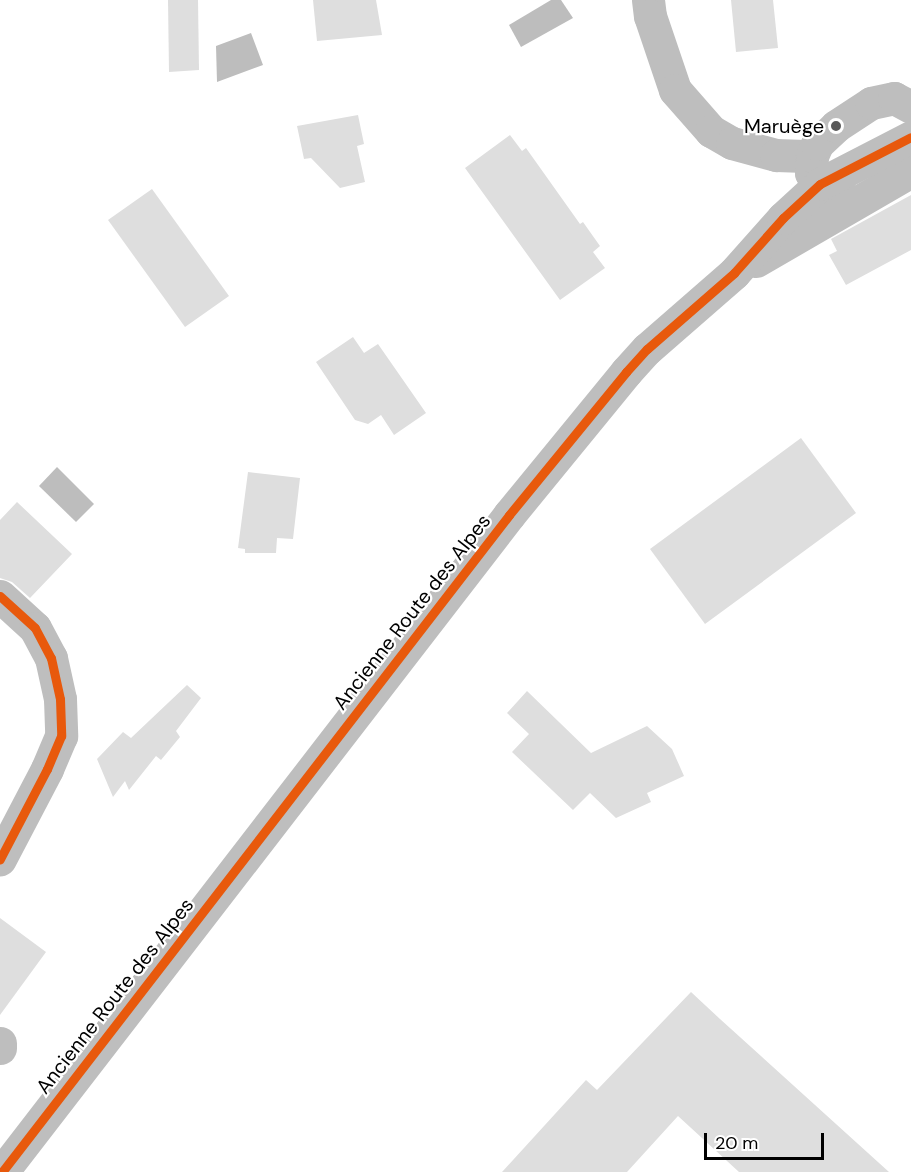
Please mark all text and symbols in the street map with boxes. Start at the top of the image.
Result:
place label: Maruège [744,114,824,138]
marker: Maruège [829,119,843,133]
street label: Ancienne Route des Alpes [328,509,496,715]
street label: Ancienne Route des Alpes [31,893,199,1099]
scale bar [707,1121,827,1159]
text: 20 m [715,1131,758,1155]

